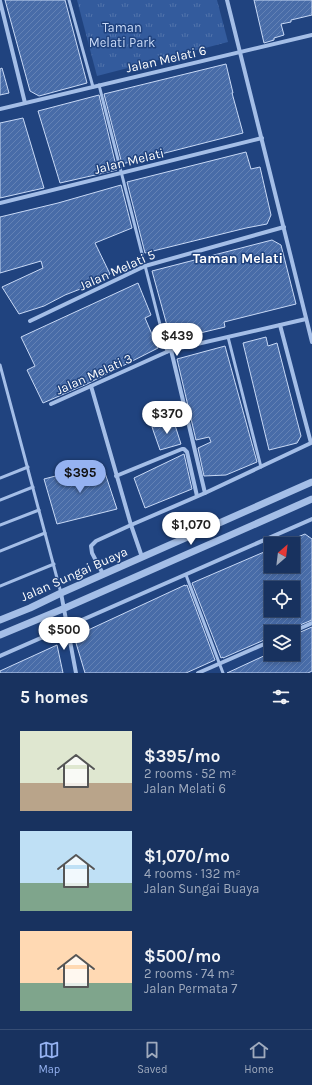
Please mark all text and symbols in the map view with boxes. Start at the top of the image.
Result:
park label: Taman Melati Park [89,20,155,50]
street label: Jalan Melati 6 [124,42,208,76]
street label: Jalan Melati [93,145,165,177]
street label: Jalan Melati 5 [77,247,157,293]
district label: Taman Melati [193,250,283,267]
pin: $439 [153,323,201,357]
text: $439 [161,328,193,343]
street label: Jalan Melati 3 [53,350,135,398]
pin: $370 [143,401,191,435]
text: $370 [151,406,183,421]
pin: $395 [56,460,104,494]
text: $395 [64,465,96,480]
pin: $1,070 [158,512,224,546]
text: $1,070 [171,517,211,532]
north arrow [264,537,300,573]
map controls [264,537,300,661]
street label: Jalan Sungai Buaya [18,544,130,604]
button: locate [264,581,300,617]
pin: $500 [40,617,88,651]
text: $500 [48,622,80,637]
button: layers [264,625,300,661]
icon: filters [270,686,292,708]
text: 5 homes [20,687,89,707]
text: $395/mo [144,746,220,766]
icon: home [52,747,100,795]
text: 2 rooms · 52 m² [144,766,236,781]
text: Jalan Melati 6 [144,781,226,796]
text: $1,070/mo [144,846,230,866]
icon: home [52,847,100,895]
text: 4 rooms · 132 m² [144,866,241,881]
text: Jalan Sungai Buaya [144,881,259,896]
text: $500/mo [144,946,221,966]
icon: home [52,947,100,995]
text: 2 rooms · 74 m² [144,966,235,981]
text: Jalan Permata 7 [144,981,237,996]
tab: Map [38,1039,60,1076]
tab: Saved [137,1039,168,1076]
tab: Home [244,1039,274,1076]

